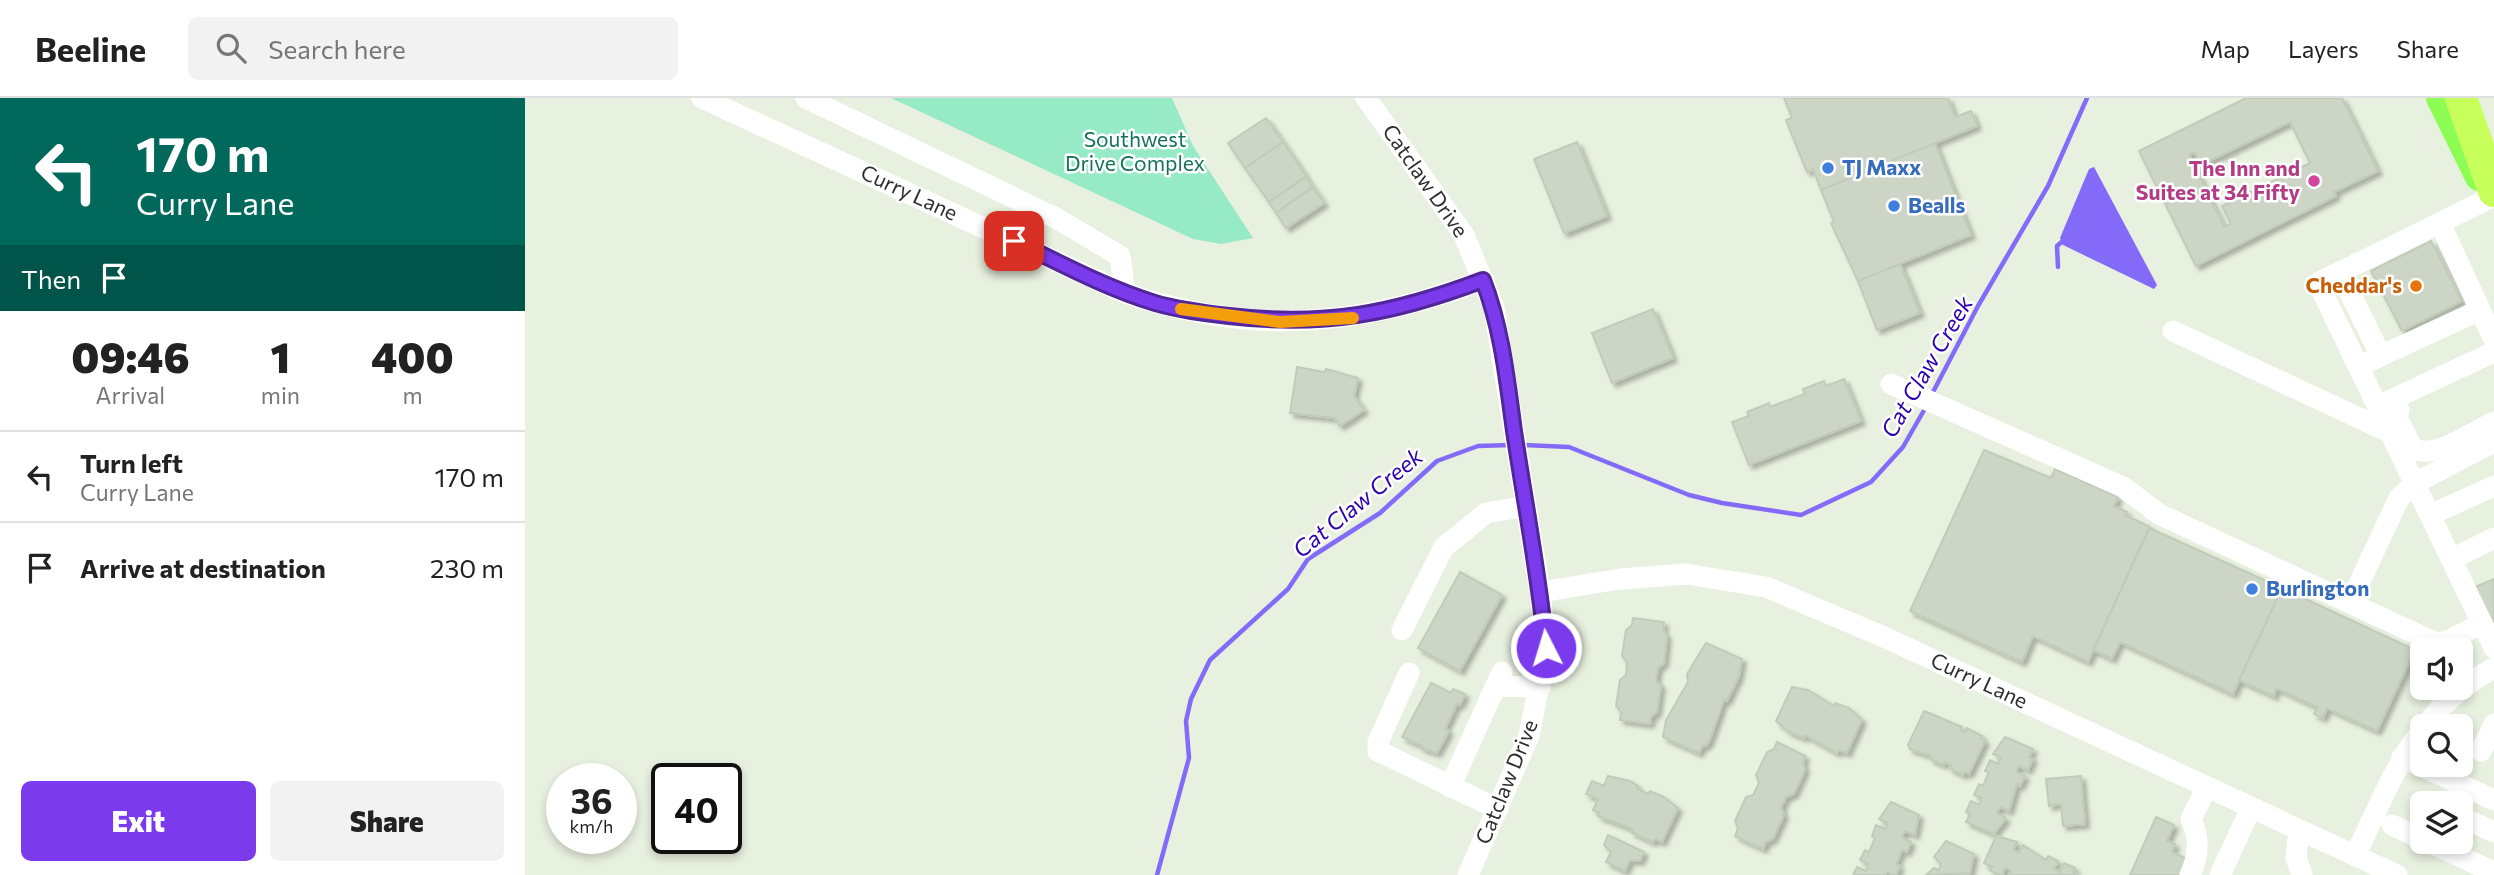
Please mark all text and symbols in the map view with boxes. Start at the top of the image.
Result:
search box [188,17,678,80]
text: Beeline [35,28,146,69]
icon: search [212,29,250,67]
text: Search here [268,33,406,64]
text: Map [2201,34,2250,63]
text: Layers [2288,34,2359,63]
text: Share [2397,34,2459,63]
street label: Catclaw Drive [1378,119,1474,241]
text: 170 m [136,122,269,182]
icon: left [21,126,112,217]
park label: Southwest Drive Complex [1065,126,1205,175]
place label: TJ Maxx [1842,154,1921,179]
place label: The Inn and Suites at 34 Fifty [2136,155,2300,204]
street label: Curry Lane [857,158,962,225]
marker: TJ Maxx [1820,160,1836,176]
marker: The Inn and Suites at 34 Fifty [2306,173,2322,189]
text: Curry Lane [136,182,294,222]
place label: Bealls [1908,192,1965,217]
marker: Bealls [1886,198,1902,214]
pin [984,211,1044,271]
icon: arrive [995,222,1033,260]
icon: arrive [95,259,133,297]
text: Then [21,263,81,294]
place label: Cheddar's [2306,272,2402,297]
marker: Cheddar's [2408,278,2424,294]
water label: Cat Claw Creek [1874,290,1978,442]
text: 09:46 [71,330,190,382]
text: 1 [271,330,290,382]
text: 400 [371,330,454,382]
text: Arrival [96,381,165,409]
text: min [261,381,300,409]
text: m [402,381,423,409]
water label: Cat Claw Creek [1287,441,1428,563]
text: Turn left [80,447,183,478]
icon: left [21,458,59,496]
text: 170 m [435,461,504,492]
text: Curry Lane [80,478,194,506]
icon: arrive [21,549,59,587]
text: Arrive at destination [80,552,326,583]
text: 230 m [430,552,504,583]
place label: Burlington [2266,575,2369,600]
marker: Burlington [2244,581,2260,597]
position arrow [1509,611,1583,685]
map controls [2410,637,2473,854]
button: sound [2410,637,2473,700]
street label: Curry Lane [1927,646,2032,713]
button: search [2410,714,2473,777]
street label: Catclaw Drive [1469,716,1542,847]
speed limit sign: 40 [651,763,742,854]
text: 36 [571,778,612,821]
button: Exit [21,781,256,861]
button: Share [270,781,504,861]
button: layers [2410,791,2473,854]
text: km/h [570,815,613,837]

